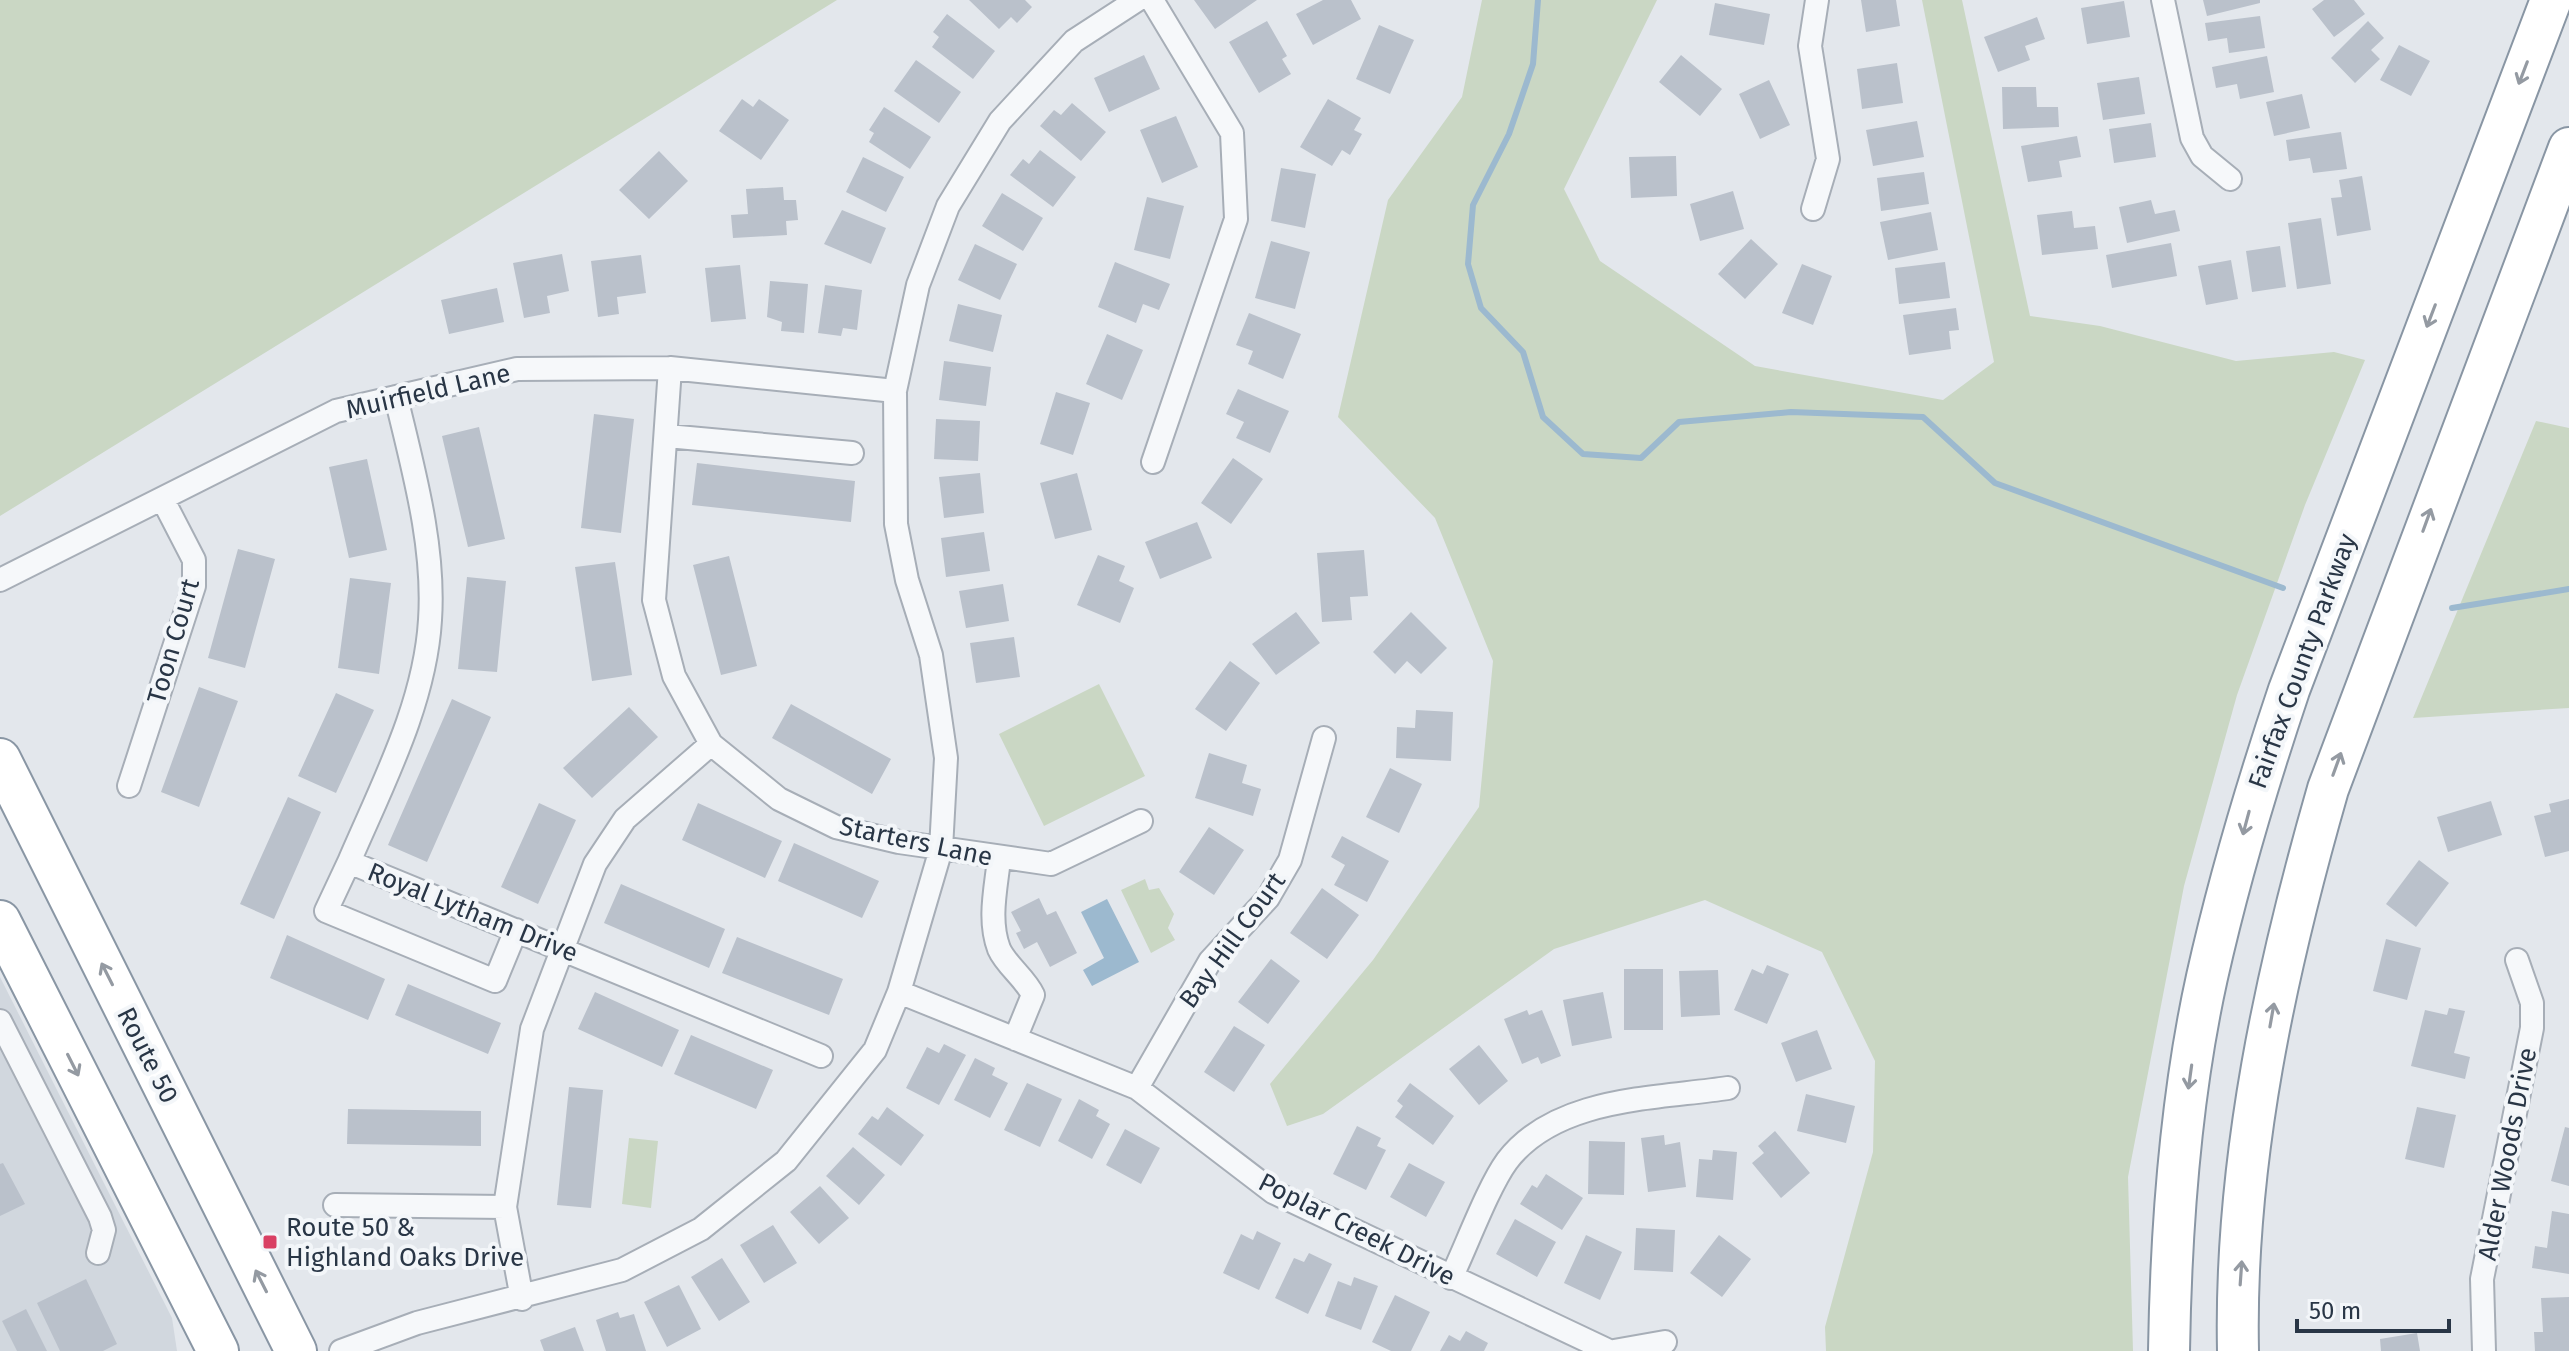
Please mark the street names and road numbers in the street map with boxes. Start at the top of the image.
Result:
street label: Muirfield Lane [343,357,513,425]
street label: Fairfax County Parkway [2242,529,2363,793]
street label: Toon Court [141,575,206,707]
street label: Starters Lane [837,810,995,873]
street label: Royal Lytham Drive [363,856,582,969]
street label: Bay Hill Court [1173,866,1292,1014]
street label: Route 50 [110,1002,185,1108]
street label: Alder Woods Drive [2472,1045,2543,1263]
street label: Poplar Creek Drive [1253,1167,1460,1292]

